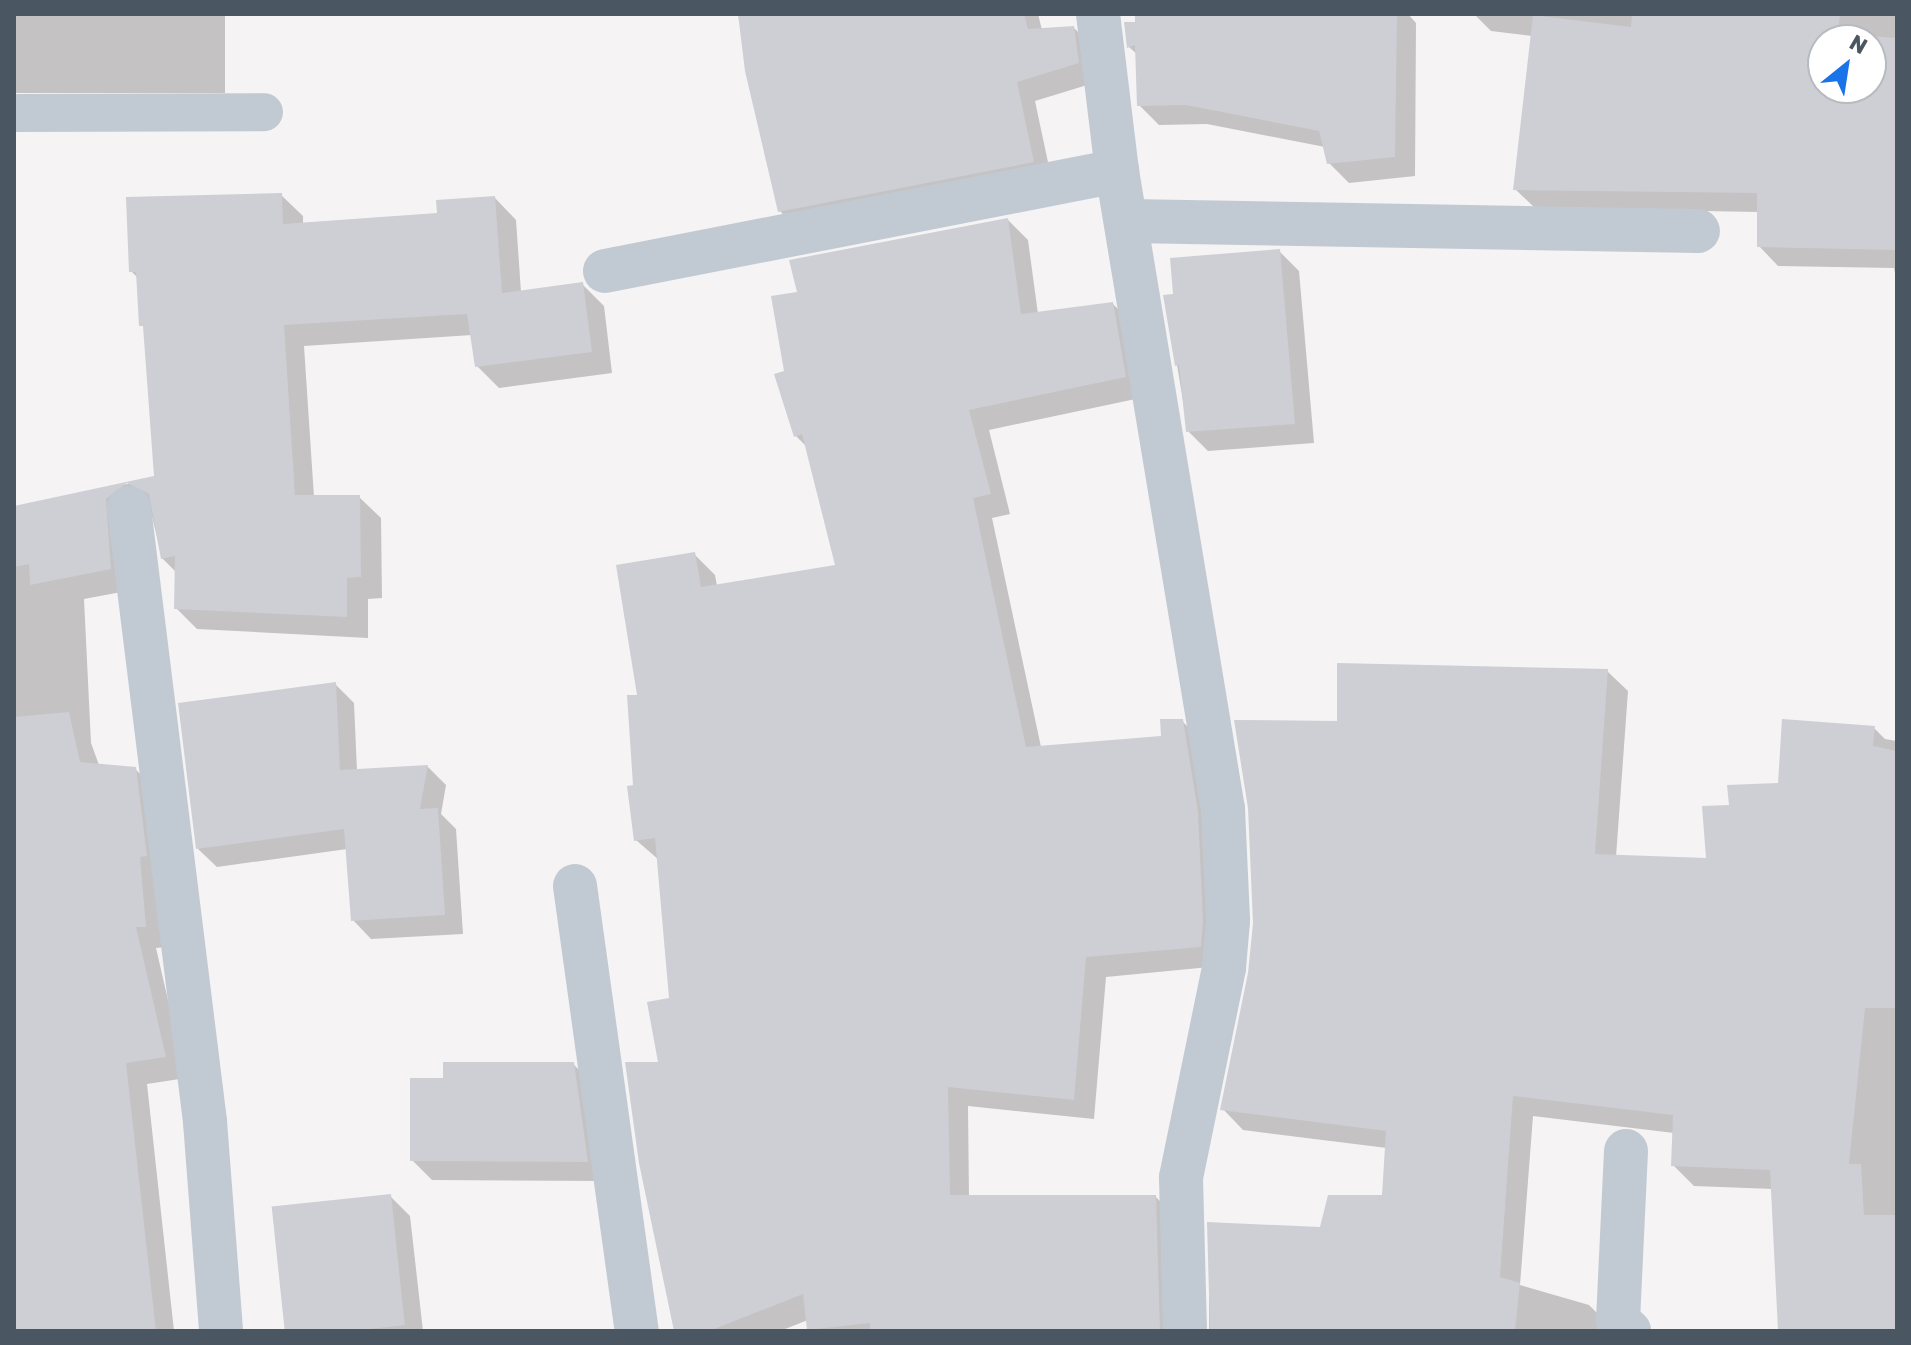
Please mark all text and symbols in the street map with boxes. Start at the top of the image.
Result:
north arrow [1807,24,1887,104]
text: N [1845,29,1872,60]

